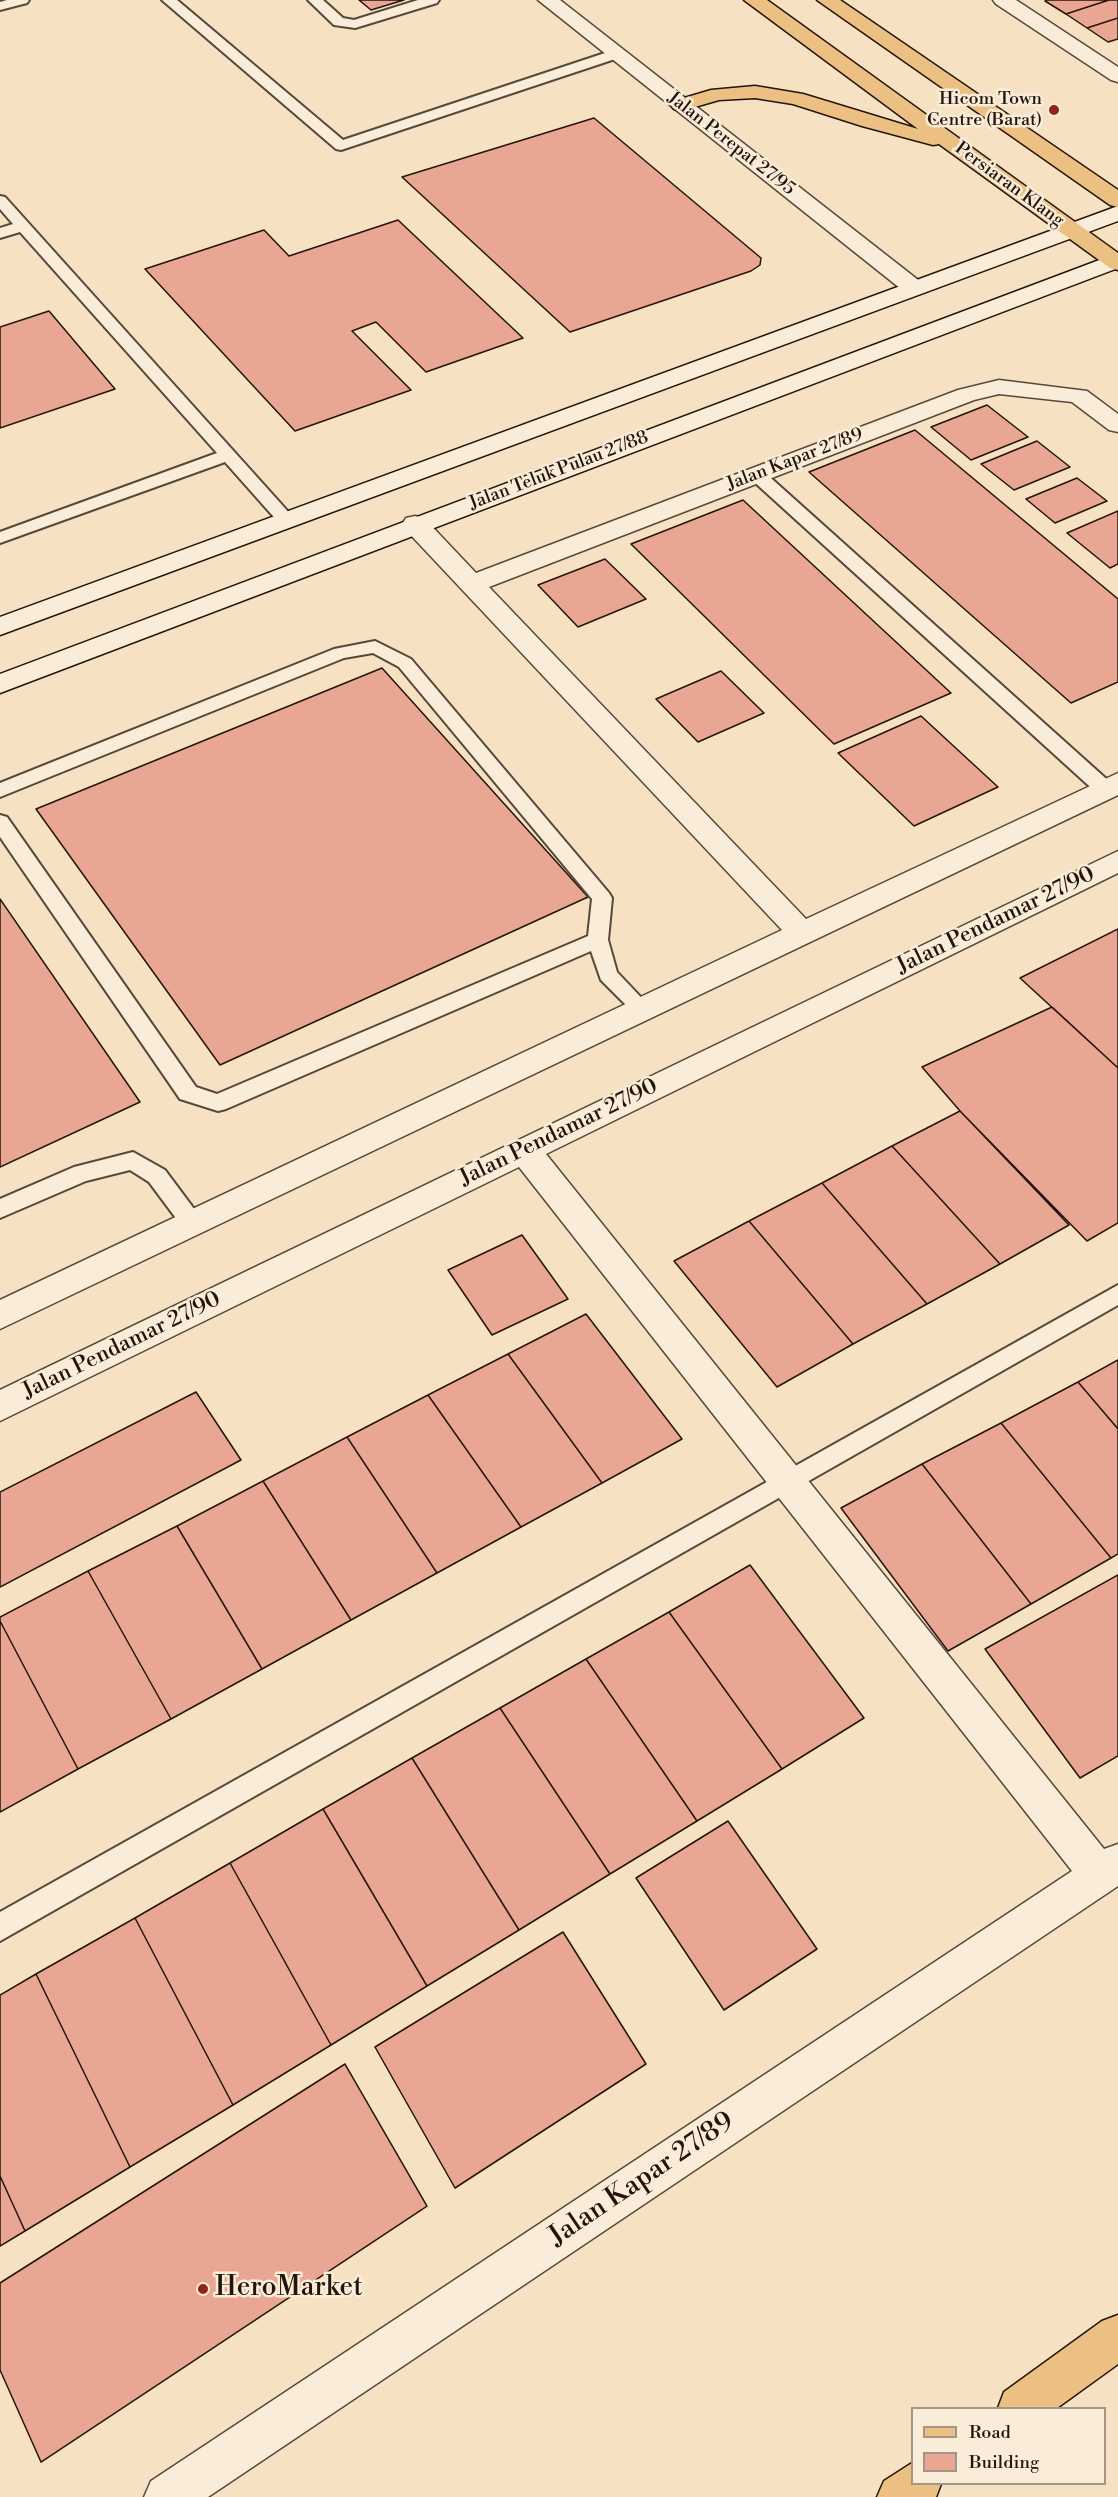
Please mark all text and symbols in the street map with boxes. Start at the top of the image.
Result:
street label: Jalan Perepat 27/95 [663,88,799,200]
place label: Hicom Town Centre (Barat) [927,89,1042,132]
marker: Hicom Town Centre (Barat) [1047,103,1061,117]
street label: Persiaran Klang [950,138,1068,232]
street label: Jalan Kapar 27/89 [724,424,866,496]
street label: Jalan Teluk Pulau 27/88 [466,427,652,515]
street label: Jalan Pendamar 27/90 [893,862,1099,980]
street label: Jalan Pendamar 27/90 [456,1074,662,1192]
street label: Jalan Pendamar 27/90 [19,1287,225,1405]
street label: Jalan Kapar 27/89 [543,2106,741,2254]
place label: HeroMarket [215,2273,363,2305]
marker: HeroMarket [196,2282,210,2296]
legend [911,2407,1106,2485]
text: Road [969,2421,1011,2444]
text: Building [969,2451,1039,2474]

